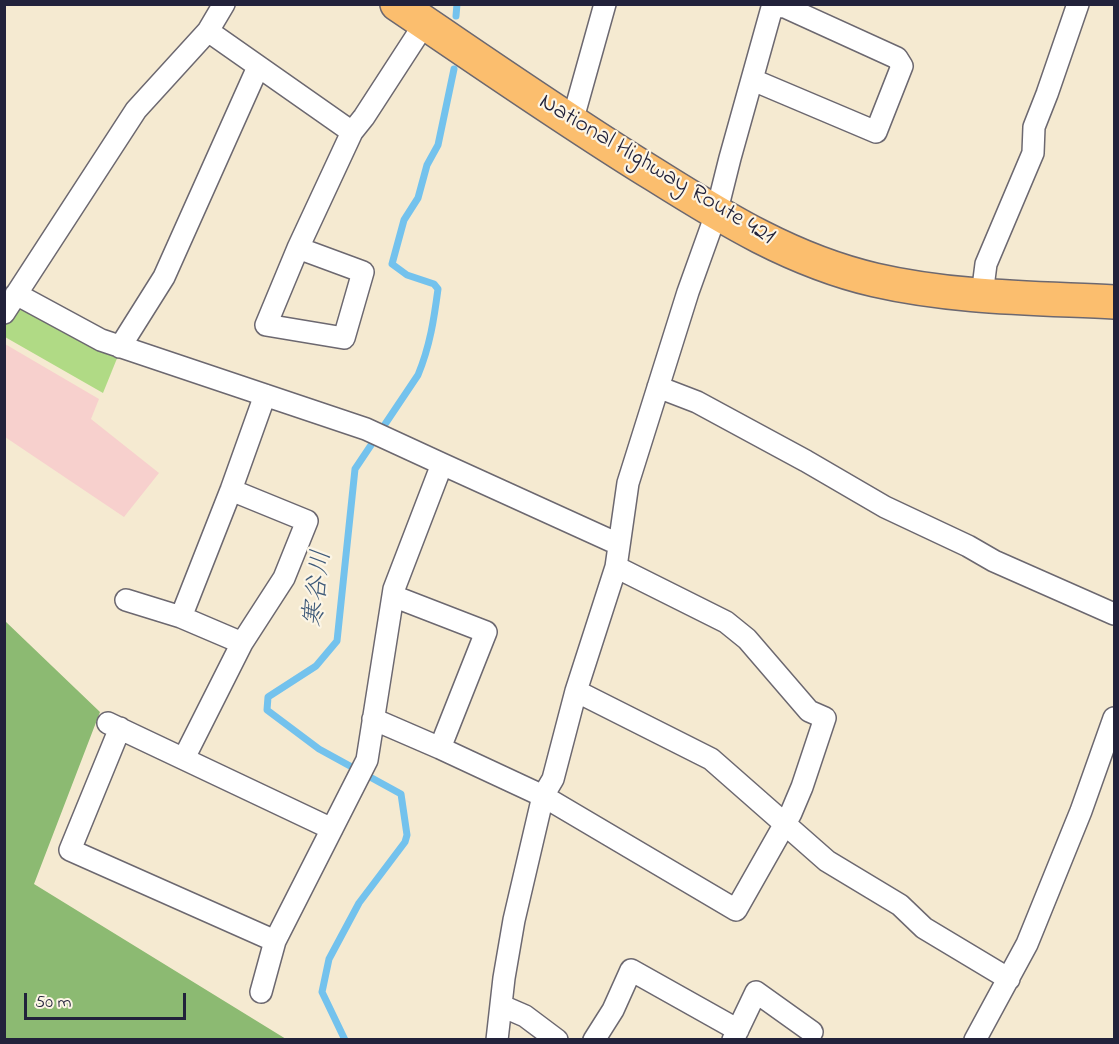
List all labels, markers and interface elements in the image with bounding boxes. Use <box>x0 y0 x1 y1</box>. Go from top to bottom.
street label: National Highway Route 421 <box>533 89 779 253</box>
water label: 寒谷川 <box>300 548 340 630</box>
scale bar <box>27 981 189 1019</box>
text: 50 m <box>35 990 72 1016</box>

